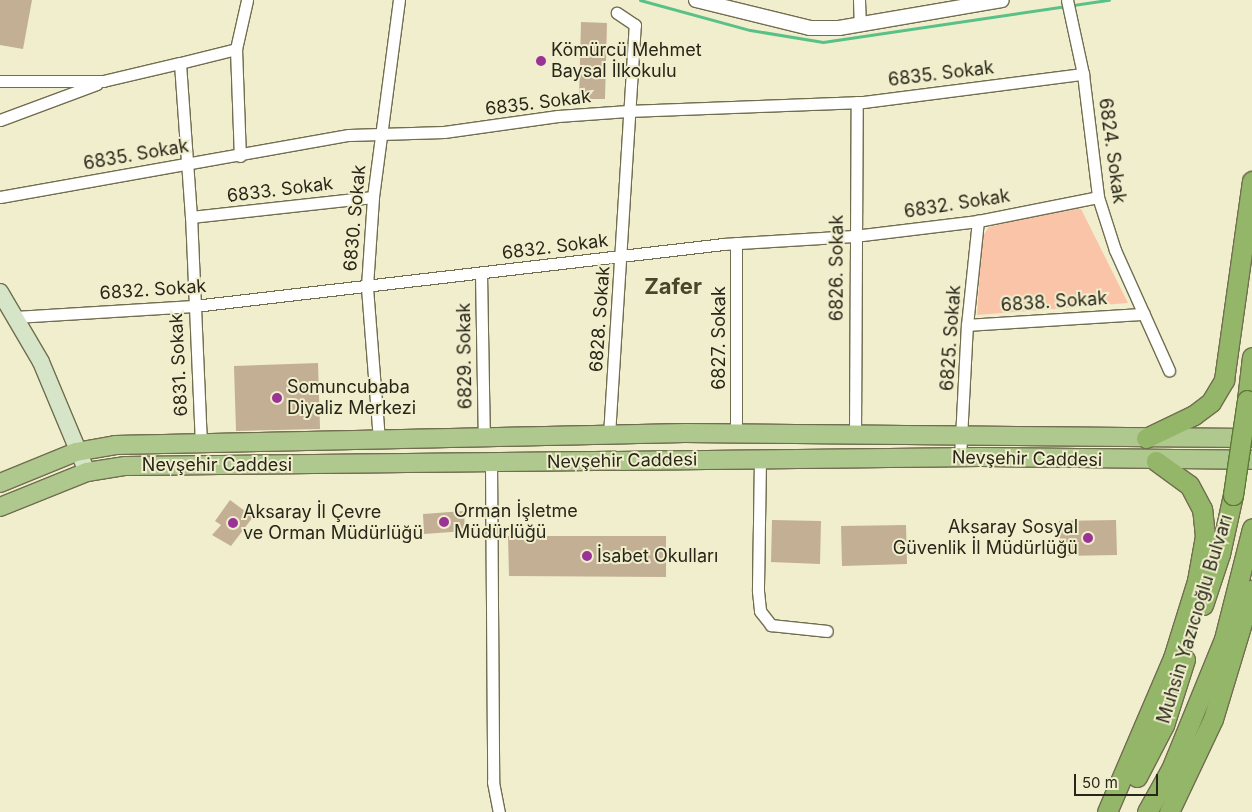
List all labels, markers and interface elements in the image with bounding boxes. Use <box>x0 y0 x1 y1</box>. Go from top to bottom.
place label: Kömürcü Mehmet Baysal İlkokulu <box>551 40 702 82</box>
marker: Kömürcü Mehmet Baysal İlkokulu <box>535 55 547 67</box>
street label: 6835. Sokak <box>887 57 995 91</box>
street label: 6835. Sokak <box>484 86 592 120</box>
street label: 6824. Sokak <box>1094 97 1130 205</box>
street label: 6835. Sokak <box>82 135 190 175</box>
street label: 6830. Sokak <box>340 164 370 272</box>
street label: 6833. Sokak <box>226 173 334 207</box>
street label: 6832. Sokak <box>903 185 1011 223</box>
street label: 6826. Sokak <box>826 215 848 321</box>
street label: 6832. Sokak <box>501 230 609 264</box>
street label: 6828. Sokak <box>586 265 614 373</box>
district label: Zafer <box>644 274 702 300</box>
street label: 6832. Sokak <box>99 275 207 305</box>
street label: 6825. Sokak <box>937 284 965 392</box>
street label: 6827. Sokak <box>708 286 730 390</box>
street label: 6838. Sokak <box>1000 288 1108 316</box>
street label: 6829. Sokak <box>453 303 477 409</box>
street label: 6831. Sokak <box>166 313 192 417</box>
place label: Somuncubaba Diyaliz Merkezi <box>287 377 416 419</box>
marker: Somuncubaba Diyaliz Merkezi <box>271 392 283 404</box>
street label: Nevşehir Caddesi <box>952 447 1102 471</box>
street label: Nevşehir Caddesi <box>547 449 697 473</box>
street label: Nevşehir Caddesi <box>142 454 292 476</box>
place label: Orman İşletme Müdürlüğü <box>454 501 578 544</box>
place label: Aksaray İl Çevre ve Orman Müdürlüğü <box>243 502 423 544</box>
street label: Muhsin Yazıcıoğlu Bulvarı <box>1153 512 1237 726</box>
marker: Orman İşletme Müdürlüğü <box>438 516 450 528</box>
marker: Aksaray İl Çevre ve Orman Müdürlüğü <box>227 517 239 529</box>
place label: Aksaray Sosyal Güvenlik İl Müdürlüğü <box>893 517 1078 560</box>
marker: Aksaray Sosyal Güvenlik İl Müdürlüğü <box>1082 532 1094 544</box>
place label: İsabet Okulları <box>597 545 718 567</box>
marker: İsabet Okulları <box>581 550 593 562</box>
scale bar <box>1077 764 1161 796</box>
text: 50 m <box>1082 773 1118 792</box>

